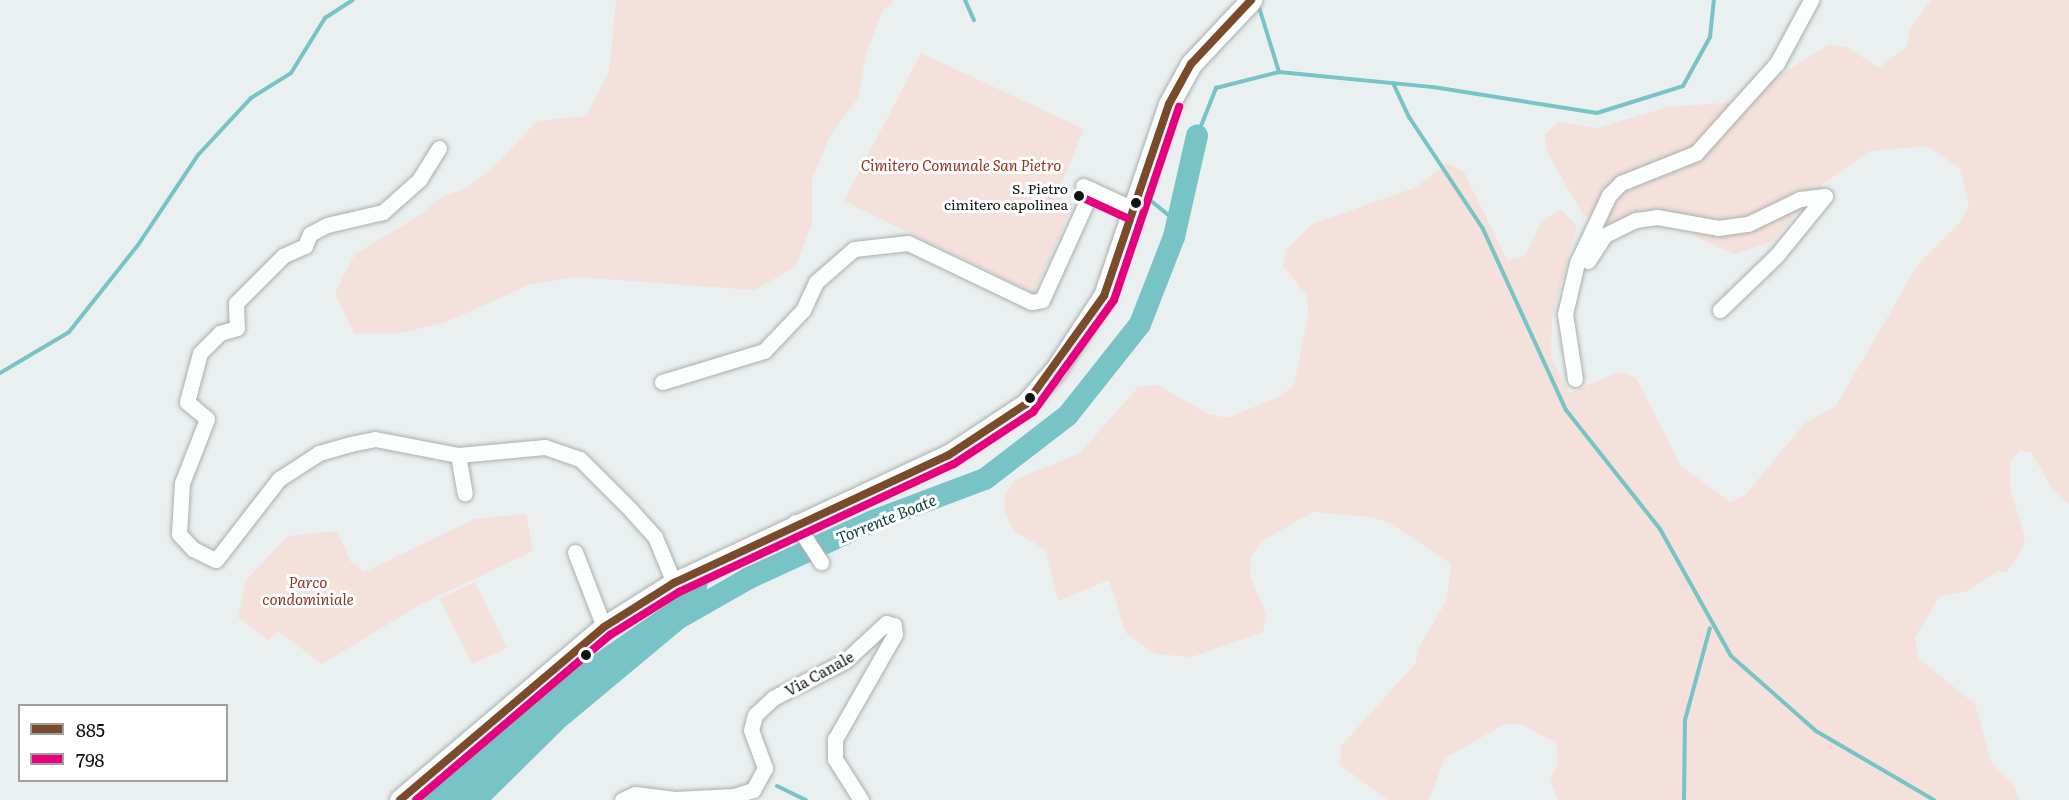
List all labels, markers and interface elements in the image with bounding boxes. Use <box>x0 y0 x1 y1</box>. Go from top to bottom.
park label: Cimitero Comunale San Pietro <box>861 156 1061 174</box>
place label: S. Pietro cimitero capolinea <box>944 180 1068 212</box>
marker: S. Pietro cimitero capolinea <box>1073 190 1085 202</box>
unlabelled marker <box>1130 197 1142 209</box>
unlabelled marker <box>1024 392 1036 404</box>
water label: Torrente Boate <box>833 489 939 547</box>
park label: Parco condominiale <box>262 572 354 607</box>
street label: Via Canale <box>781 647 857 699</box>
unlabelled marker <box>580 649 592 661</box>
legend <box>18 704 228 782</box>
text: 885 <box>76 716 105 743</box>
text: 798 <box>76 746 104 773</box>

